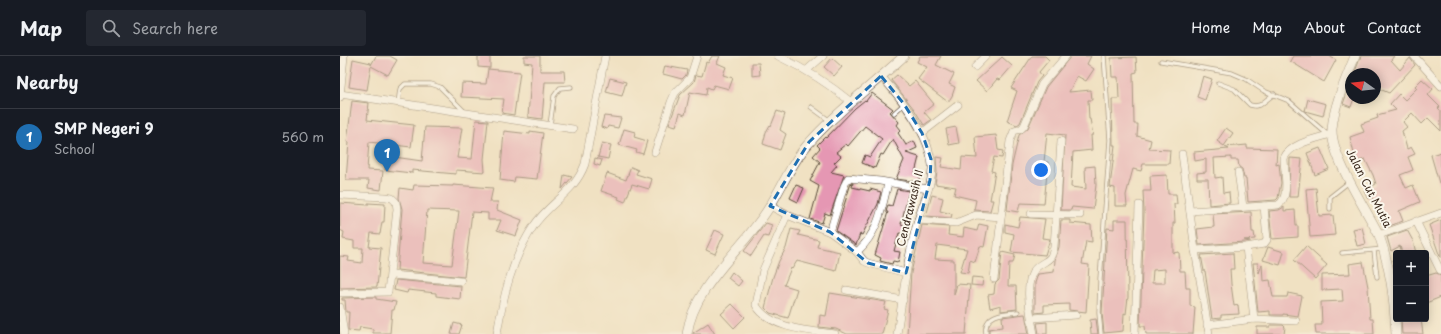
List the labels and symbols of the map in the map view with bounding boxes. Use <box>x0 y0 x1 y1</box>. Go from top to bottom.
north arrow <box>1345 68 1381 104</box>
pin: 1 <box>374 139 400 172</box>
street label: Jalan Cut Mutia <box>1342 145 1397 231</box>
your location <box>1031 160 1051 180</box>
street label: Cendrawasih II <box>892 168 927 248</box>

